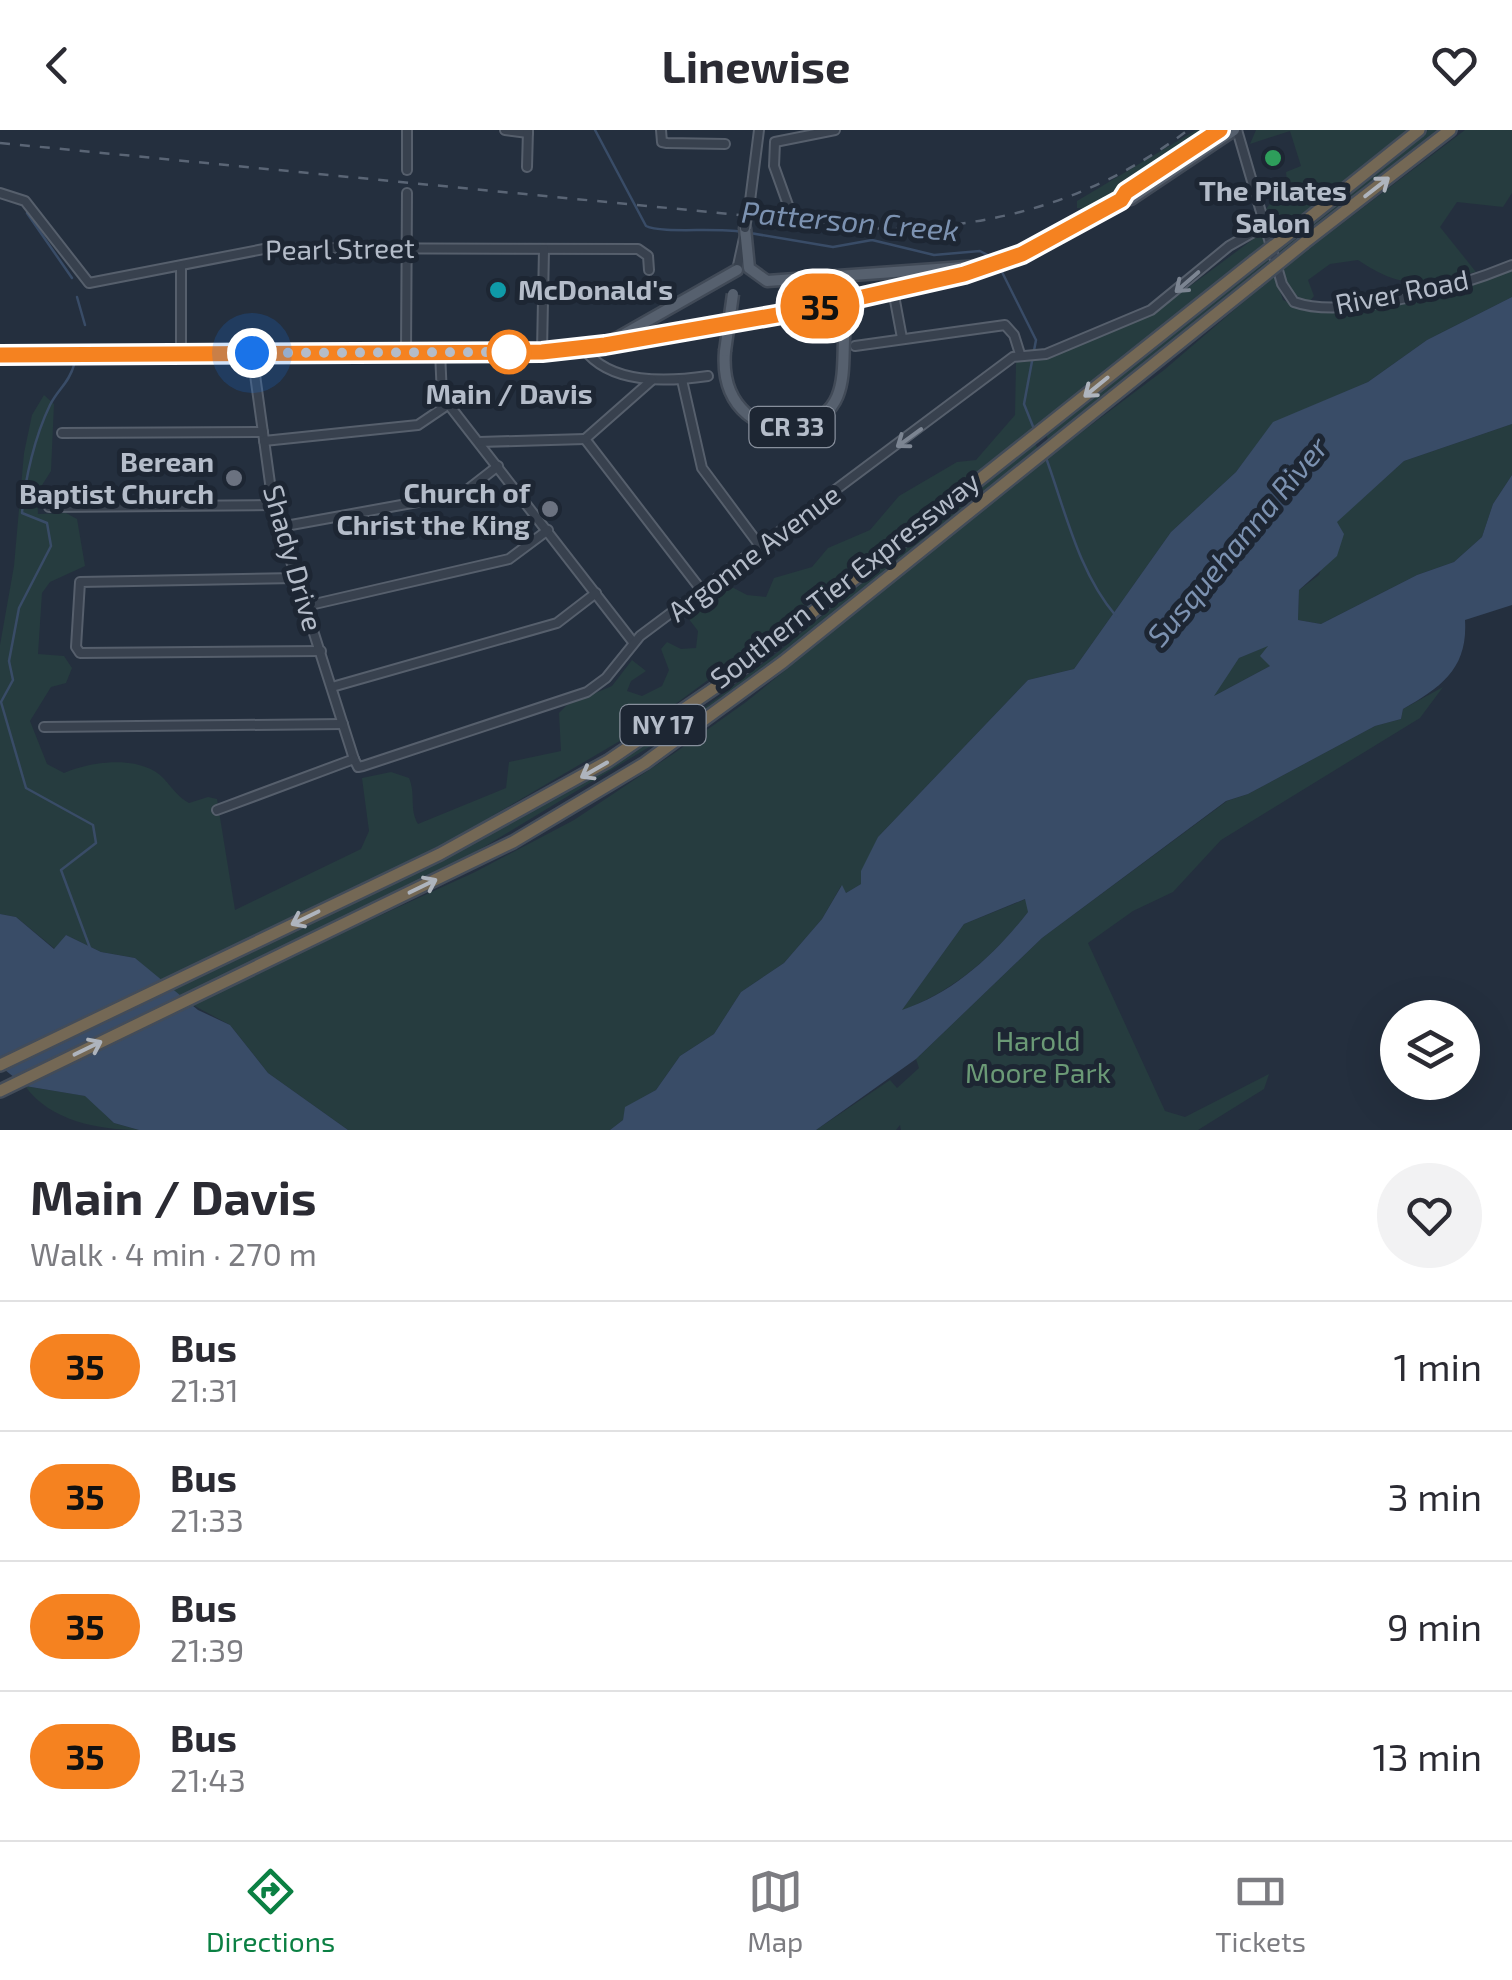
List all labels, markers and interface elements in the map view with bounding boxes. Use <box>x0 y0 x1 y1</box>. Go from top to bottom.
icon: back <box>30 38 85 93</box>
text: Linewise <box>662 38 850 92</box>
icon: heart <box>1427 38 1482 93</box>
marker: The Pilates Salon <box>1262 147 1284 169</box>
place label: The Pilates Salon <box>1199 173 1347 239</box>
one-way arrow <box>1363 176 1390 197</box>
water label: Patterson Creek <box>740 193 960 247</box>
street label: Pearl Street <box>265 230 415 266</box>
street label: River Road <box>1332 261 1471 321</box>
one-way arrow <box>1175 271 1200 294</box>
place label: McDonald's <box>518 272 673 306</box>
line badge: 35 <box>775 274 865 338</box>
marker: McDonald's <box>487 279 509 301</box>
text: 35 <box>800 285 840 327</box>
your location <box>227 328 277 378</box>
marker: Main / Davis <box>488 331 530 373</box>
place label: Main / Davis <box>425 376 593 410</box>
one-way arrow <box>1083 376 1109 398</box>
road number: CR 33 <box>750 407 834 447</box>
one-way arrow <box>896 427 923 448</box>
water label: Susquehanna River <box>1138 428 1335 653</box>
place label: Berean Baptist Church <box>19 444 214 510</box>
street label: Southern Tier Expressway <box>703 464 986 695</box>
marker: Berean Baptist Church <box>223 467 245 489</box>
place label: Church of Christ the King <box>336 475 531 541</box>
street label: Argonne Avenue <box>661 476 846 628</box>
street label: Shady Drive <box>257 481 331 635</box>
marker: Church of Christ the King <box>539 498 561 520</box>
road number: NY 17 <box>620 705 706 745</box>
one-way arrow <box>580 760 609 780</box>
one-way arrow <box>407 876 437 895</box>
one-way arrow <box>291 910 321 929</box>
map controls <box>1380 1000 1480 1100</box>
button: layers <box>1380 1000 1480 1100</box>
park label: Harold Moore Park <box>965 1023 1111 1089</box>
one-way arrow <box>72 1038 102 1057</box>
button: heart <box>1377 1163 1482 1268</box>
text: Main / Davis <box>30 1167 317 1225</box>
text: Walk · 4 min · 270 m <box>30 1234 317 1272</box>
text: Bus <box>170 1324 237 1370</box>
text: 1 min <box>1394 1343 1482 1389</box>
text: 35 <box>65 1345 105 1387</box>
text: 21:31 <box>170 1370 239 1408</box>
text: Bus <box>170 1454 237 1500</box>
text: 3 min <box>1388 1473 1482 1519</box>
text: 35 <box>65 1475 105 1517</box>
text: 21:33 <box>170 1500 244 1538</box>
text: Bus <box>170 1584 237 1630</box>
text: 9 min <box>1387 1603 1482 1649</box>
text: 35 <box>65 1605 105 1647</box>
text: 21:39 <box>170 1630 244 1668</box>
text: Bus <box>170 1714 237 1760</box>
text: 13 min <box>1372 1733 1482 1779</box>
text: 35 <box>65 1735 105 1777</box>
text: 21:43 <box>170 1760 246 1798</box>
tab: Directions <box>206 1864 335 1958</box>
tab: Map <box>747 1864 803 1958</box>
tab: Tickets <box>1215 1864 1306 1958</box>

